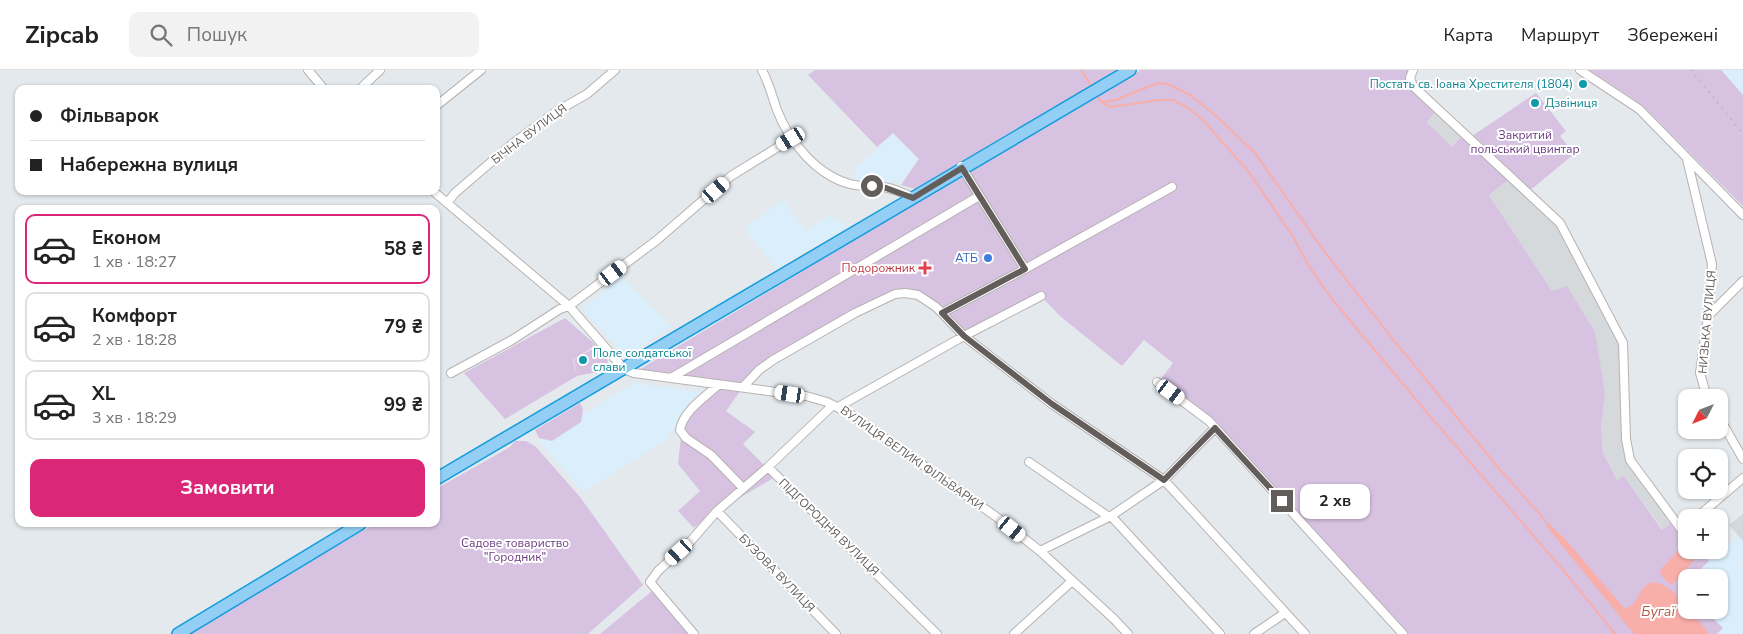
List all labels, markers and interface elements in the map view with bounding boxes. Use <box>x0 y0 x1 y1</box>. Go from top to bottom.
search box <box>129 12 479 57</box>
text: Zipcab <box>25 19 99 51</box>
icon: search <box>147 21 175 49</box>
text: Пошук <box>187 22 247 48</box>
text: Карта <box>1444 23 1493 47</box>
text: Маршрут <box>1521 23 1599 47</box>
text: Збережені <box>1627 23 1718 47</box>
place label: Постать св. Іоана Хрестителя (1804) <box>1370 76 1573 92</box>
marker: Постать св. Іоана Хрестителя (1804) <box>1577 78 1589 90</box>
place label: Дзвіниця <box>1545 95 1597 111</box>
marker: Дзвіниця <box>1529 97 1541 109</box>
street label: БІЧНА ВУЛИЦЯ <box>488 100 570 168</box>
text: Фільварок <box>60 103 159 129</box>
car <box>774 125 807 153</box>
park label: Закритий польський цвинтар <box>1470 127 1580 157</box>
text: Набережна вулиця <box>60 152 238 178</box>
car <box>699 174 732 206</box>
route start <box>861 175 883 197</box>
text: Економ <box>92 225 161 251</box>
icon: car <box>32 227 77 272</box>
text: 58 ₴ <box>384 236 423 262</box>
place label: АТБ <box>955 250 978 266</box>
text: 1 хв · 18:27 <box>92 251 177 273</box>
marker: АТБ <box>982 252 994 264</box>
car <box>596 258 629 288</box>
place label: Подорожник <box>842 260 916 276</box>
marker: Подорожник <box>919 262 931 274</box>
street label: НИЗЬКА ВУЛИЦЯ <box>1695 270 1719 374</box>
text: Комфорт <box>92 303 177 329</box>
icon: car <box>32 305 77 350</box>
text: 79 ₴ <box>384 314 423 340</box>
text: 2 хв · 18:28 <box>92 329 177 351</box>
place label: Поле солдатської слави <box>593 345 693 375</box>
marker: Поле солдатської слави <box>577 354 589 366</box>
car <box>1154 377 1187 407</box>
text: XL <box>92 381 115 407</box>
icon: car <box>32 383 77 428</box>
car <box>774 384 805 404</box>
north arrow <box>1678 389 1728 439</box>
map controls <box>1678 389 1728 619</box>
text: 99 ₴ <box>384 392 423 418</box>
street label: ВУЛИЦЯ ВЕЛИКІ ФІЛЬВАРКИ <box>837 402 987 514</box>
text: 3 хв · 18:29 <box>92 407 177 429</box>
button: locate <box>1678 449 1728 499</box>
button: Замовити <box>30 459 425 517</box>
street label: ПІДГОРОДНЯ ВУЛИЦЯ <box>775 475 883 579</box>
callout: 2 хв <box>1300 484 1370 518</box>
route end <box>1271 490 1293 512</box>
text: 2 хв <box>1319 490 1351 512</box>
button: + <box>1678 509 1728 559</box>
car <box>995 514 1028 544</box>
street label: БУЗОВА ВУЛИЦЯ <box>735 530 819 616</box>
park label: Садове товариство "Городник" <box>461 535 569 565</box>
car <box>662 536 695 568</box>
button: − <box>1678 569 1728 619</box>
water label: Бугаї <box>1641 602 1676 621</box>

